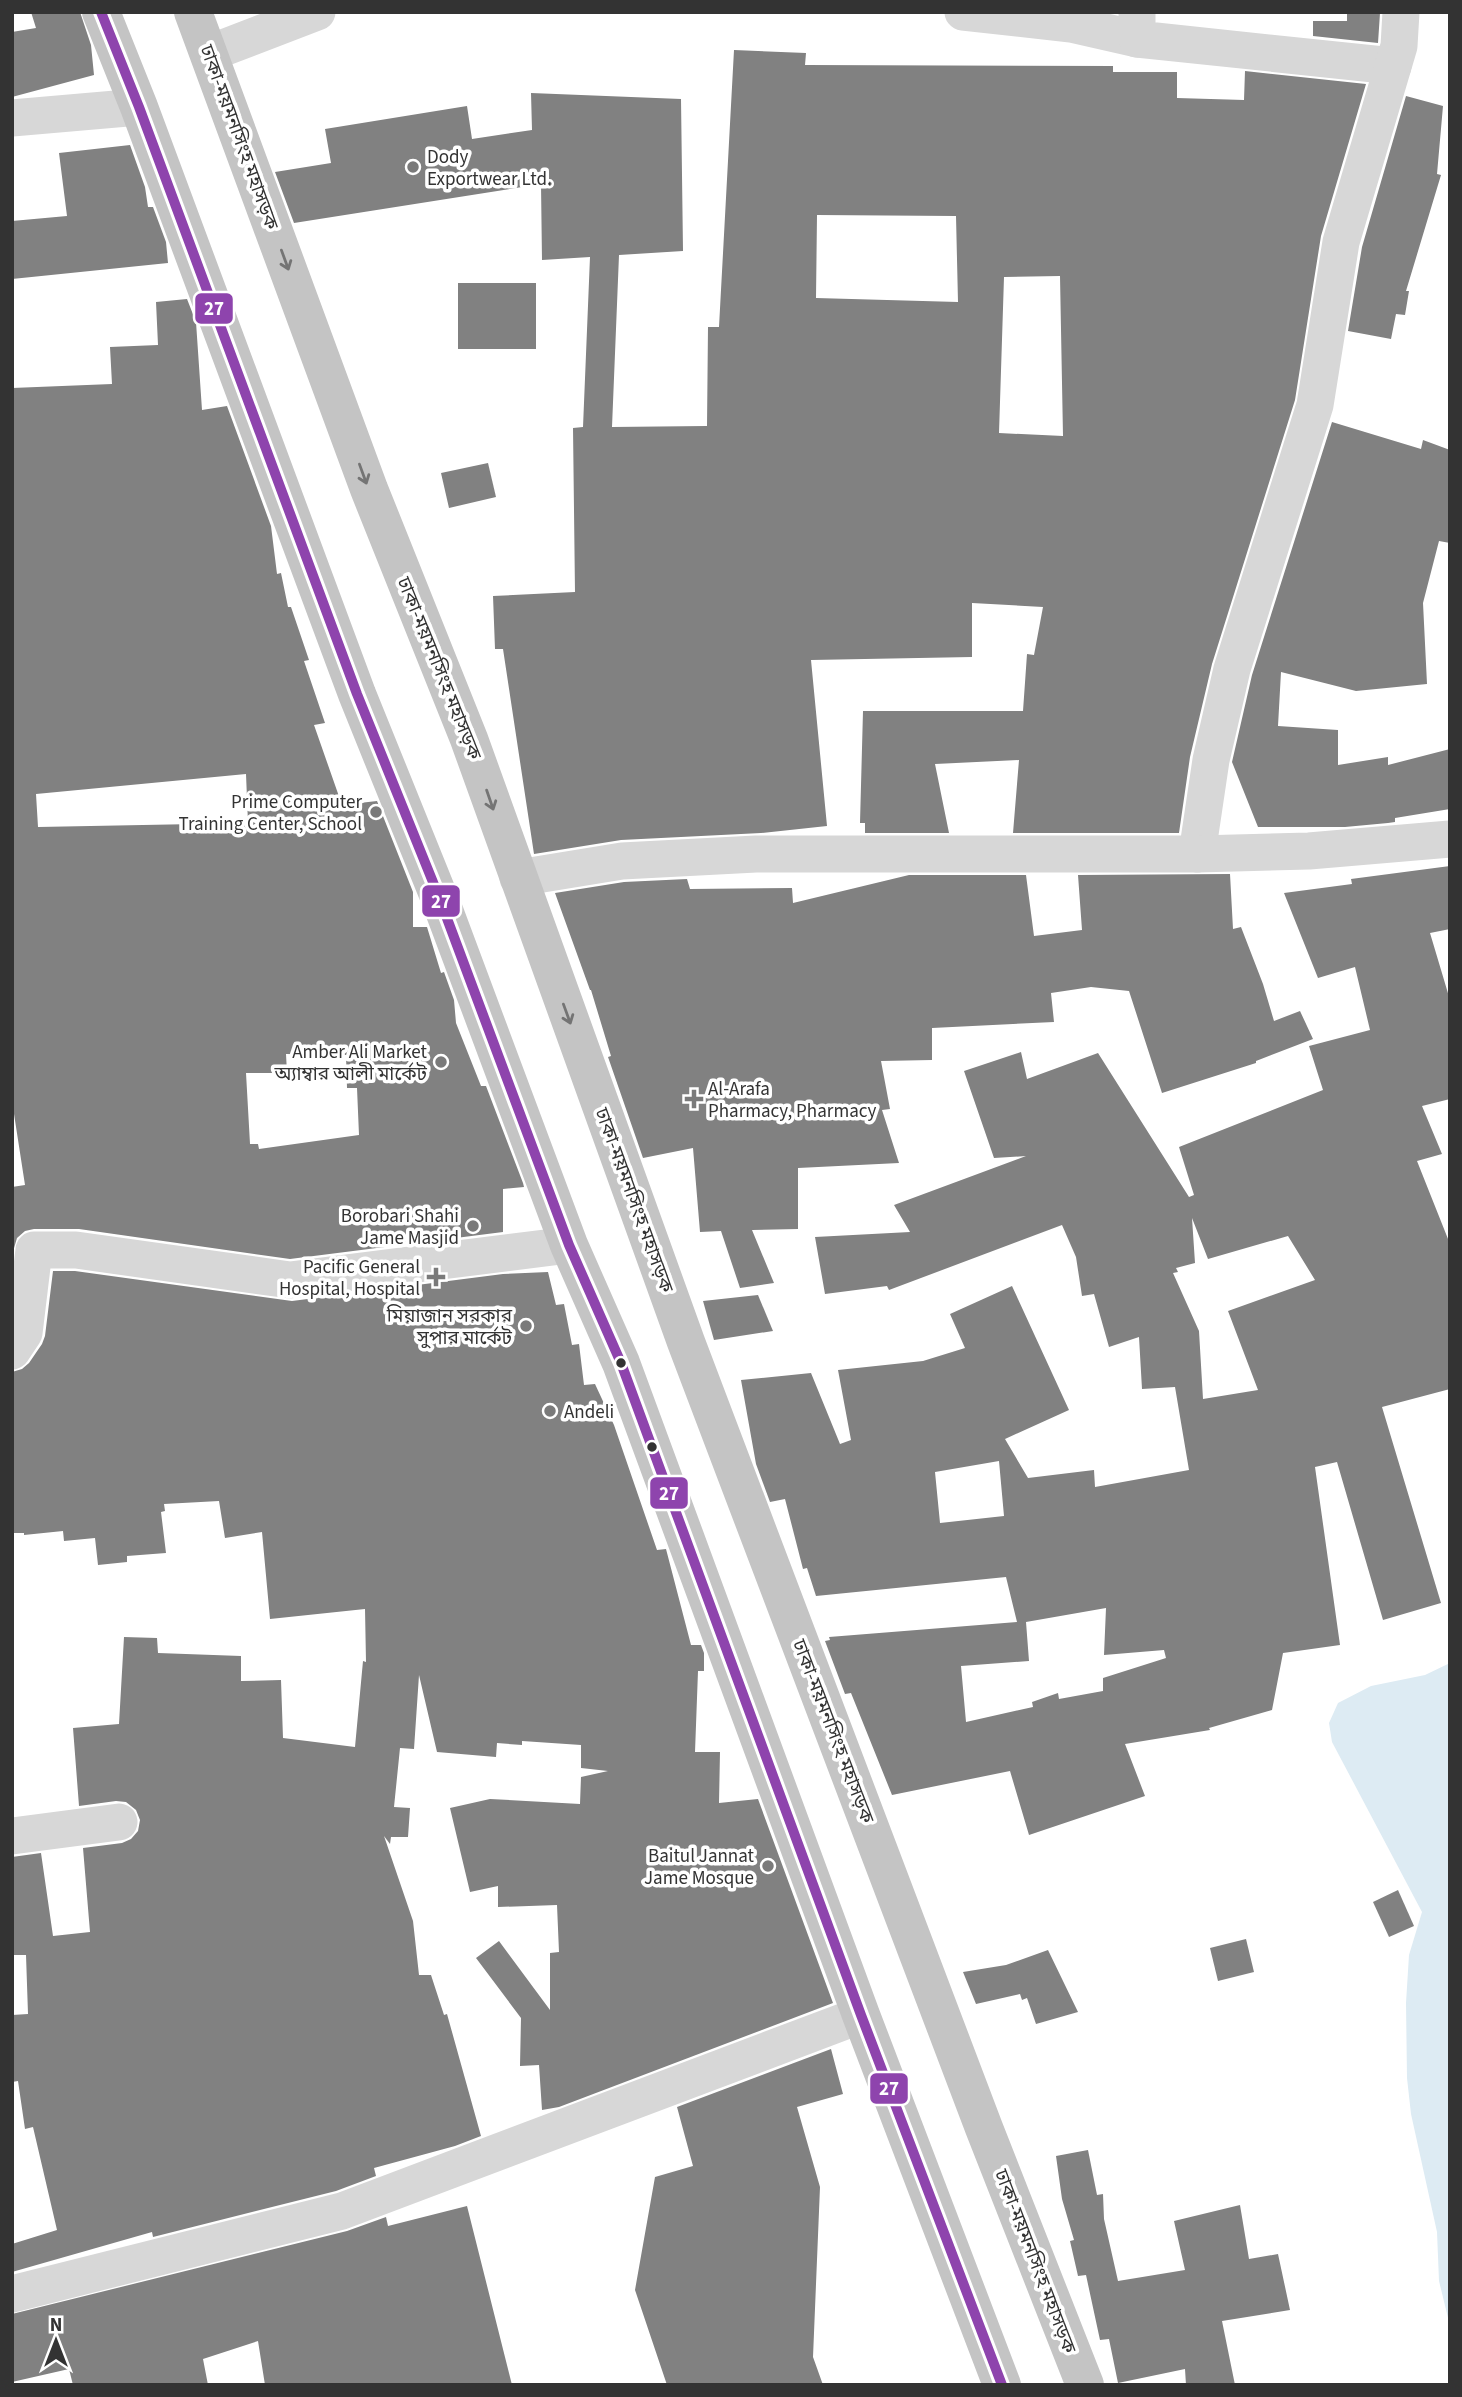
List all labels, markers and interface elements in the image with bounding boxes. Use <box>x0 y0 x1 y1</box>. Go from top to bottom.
street label: ঢাকা-ময়মনসিংহ মহাসড়ক <box>192 40 285 234</box>
place label: Dody Exportwear Ltd. <box>427 144 552 193</box>
marker: Dody Exportwear Ltd. <box>405 159 421 175</box>
one-way arrow <box>280 249 292 271</box>
line badge: 27 <box>194 292 234 325</box>
text: 27 <box>204 296 224 323</box>
one-way arrow <box>358 462 370 484</box>
street label: ঢাকা-ময়মনসিংহ মহাসড়ক <box>389 572 488 765</box>
one-way arrow <box>485 788 497 810</box>
place label: Prime Computer Training Center, School <box>179 789 362 838</box>
marker: Prime Computer Training Center, School <box>368 804 384 820</box>
line badge: 27 <box>421 884 461 918</box>
text: 27 <box>431 889 451 916</box>
one-way arrow <box>562 1002 574 1024</box>
place label: Amber Ali Market অ্যাম্বার আলী মার্কেট <box>273 1039 428 1088</box>
marker: Amber Ali Market অ্যাম্বার আলী মার্কেট <box>433 1054 449 1070</box>
place label: Al-Arafa Pharmacy, Pharmacy <box>708 1076 876 1125</box>
marker: Al-Arafa Pharmacy, Pharmacy <box>686 1091 702 1107</box>
street label: ঢাকা-ময়মনসিংহ মহাসড়ক <box>587 1103 680 1297</box>
place label: Borobari Shahi Jame Masjid <box>341 1203 459 1252</box>
marker: Borobari Shahi Jame Masjid <box>465 1218 481 1234</box>
place label: Pacific General Hospital, Hospital <box>279 1254 420 1303</box>
marker: Pacific General Hospital, Hospital <box>426 1267 446 1287</box>
place label: মিয়াজান সরকার সুপার মার্কেট <box>386 1303 513 1352</box>
marker: মিয়াজান সরকার সুপার মার্কেট <box>518 1318 534 1334</box>
unlabelled marker <box>614 1356 628 1370</box>
place label: Andeli <box>564 1399 614 1426</box>
marker: Andeli <box>542 1403 558 1419</box>
unlabelled marker <box>645 1440 659 1454</box>
line badge: 27 <box>649 1476 689 1510</box>
text: 27 <box>659 1481 679 1508</box>
street label: ঢাকা-ময়মনসিংহ মহাসড়ক <box>785 1635 880 1828</box>
place label: Baitul Jannat Jame Mosque <box>644 1843 755 1892</box>
marker: Baitul Jannat Jame Mosque <box>760 1858 776 1874</box>
line badge: 27 <box>869 2072 909 2105</box>
text: 27 <box>879 2076 899 2103</box>
street label: ঢাকা-ময়মনসিংহ মহাসড়ক <box>987 2165 1082 2358</box>
north arrow <box>21 2306 91 2376</box>
text: N <box>50 2312 62 2339</box>

